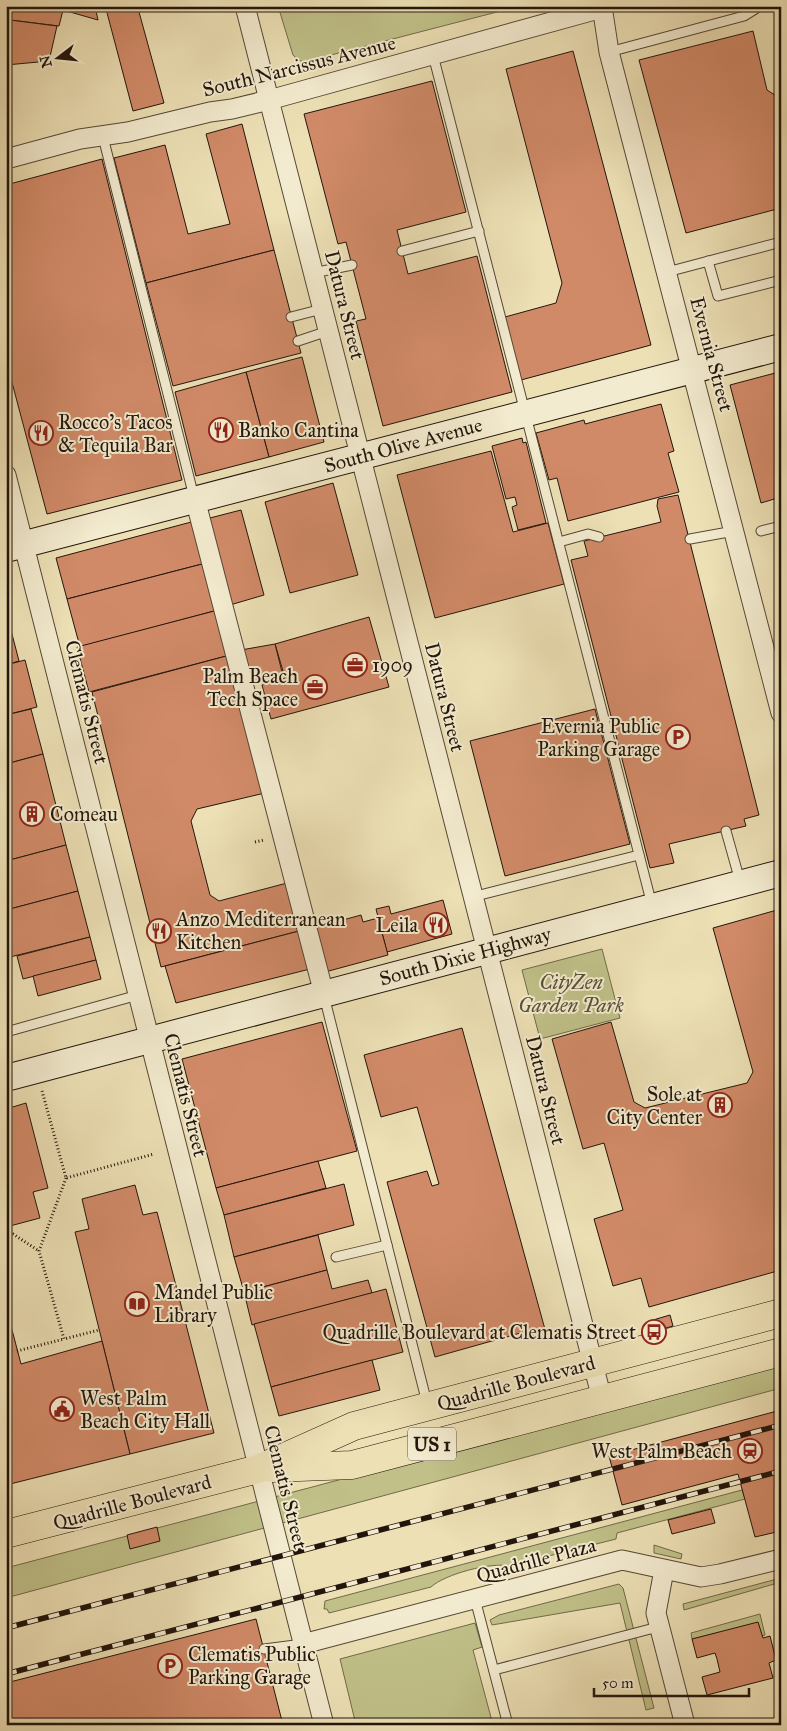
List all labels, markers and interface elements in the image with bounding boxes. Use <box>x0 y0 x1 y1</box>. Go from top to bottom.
street label: South Narcissus Avenue <box>200 30 398 102</box>
north arrow <box>32 32 82 82</box>
text: N <box>36 53 56 69</box>
street label: Datura Street <box>320 248 370 362</box>
street label: Evernia Street <box>685 294 739 414</box>
place label: Rocco's Tacos & Tequila Bar <box>58 410 173 458</box>
street label: South Olive Avenue <box>321 412 485 478</box>
restaurant icon: Banko Cantina <box>208 417 234 443</box>
place label: Banko Cantina <box>238 418 359 442</box>
restaurant icon: Rocco's Tacos & Tequila Bar <box>28 420 54 446</box>
street label: Clematis Street <box>60 638 114 766</box>
street label: Datura Street <box>420 640 470 754</box>
office icon: 1909 <box>342 652 368 678</box>
place label: 1909 <box>372 653 413 677</box>
place label: Palm Beach Tech Space <box>202 664 298 711</box>
office icon: Palm Beach Tech Space <box>302 674 328 700</box>
place label: Evernia Public Parking Garage <box>537 714 660 762</box>
parking icon: Evernia Public Parking Garage <box>665 724 691 750</box>
building icon: Comeau <box>19 801 45 827</box>
place label: Comeau <box>50 802 118 826</box>
place label: Anzo Mediterranean Kitchen <box>175 907 346 954</box>
restaurant icon: Leila <box>423 912 449 938</box>
place label: Leila <box>376 913 419 937</box>
restaurant icon: Anzo Mediterranean Kitchen <box>146 918 172 944</box>
street label: South Dixie Highway <box>377 921 554 991</box>
park label: CityZen Garden Park <box>518 970 624 1017</box>
street label: Clematis Street <box>159 1031 213 1159</box>
street label: Datura Street <box>521 1033 571 1147</box>
place label: Sole at City Center <box>607 1082 702 1129</box>
building icon: Sole at City Center <box>707 1092 733 1118</box>
place label: Mandel Public Library <box>154 1280 273 1327</box>
library icon: Mandel Public Library <box>124 1291 150 1317</box>
bus stop icon: Quadrille Boulevard at Clematis Street <box>641 1319 667 1345</box>
place label: Quadrille Boulevard at Clematis Street <box>323 1320 636 1344</box>
street label: Quadrille Boulevard <box>434 1350 598 1416</box>
place label: West Palm Beach City Hall <box>80 1386 211 1433</box>
public building icon: West Palm Beach City Hall <box>49 1396 75 1422</box>
street label: Clematis Street <box>259 1423 313 1551</box>
road number: US 1 <box>408 1428 456 1460</box>
station icon: West Palm Beach <box>737 1438 763 1464</box>
place label: West Palm Beach <box>591 1439 732 1463</box>
street label: Quadrille Boulevard <box>50 1469 214 1535</box>
street label: Quadrille Plaza <box>474 1532 599 1587</box>
place label: Clematis Public Parking Garage <box>188 1642 316 1690</box>
parking icon: Clematis Public Parking Garage <box>157 1653 183 1679</box>
scale bar <box>594 1666 750 1698</box>
text: 50 m <box>602 1674 634 1692</box>

